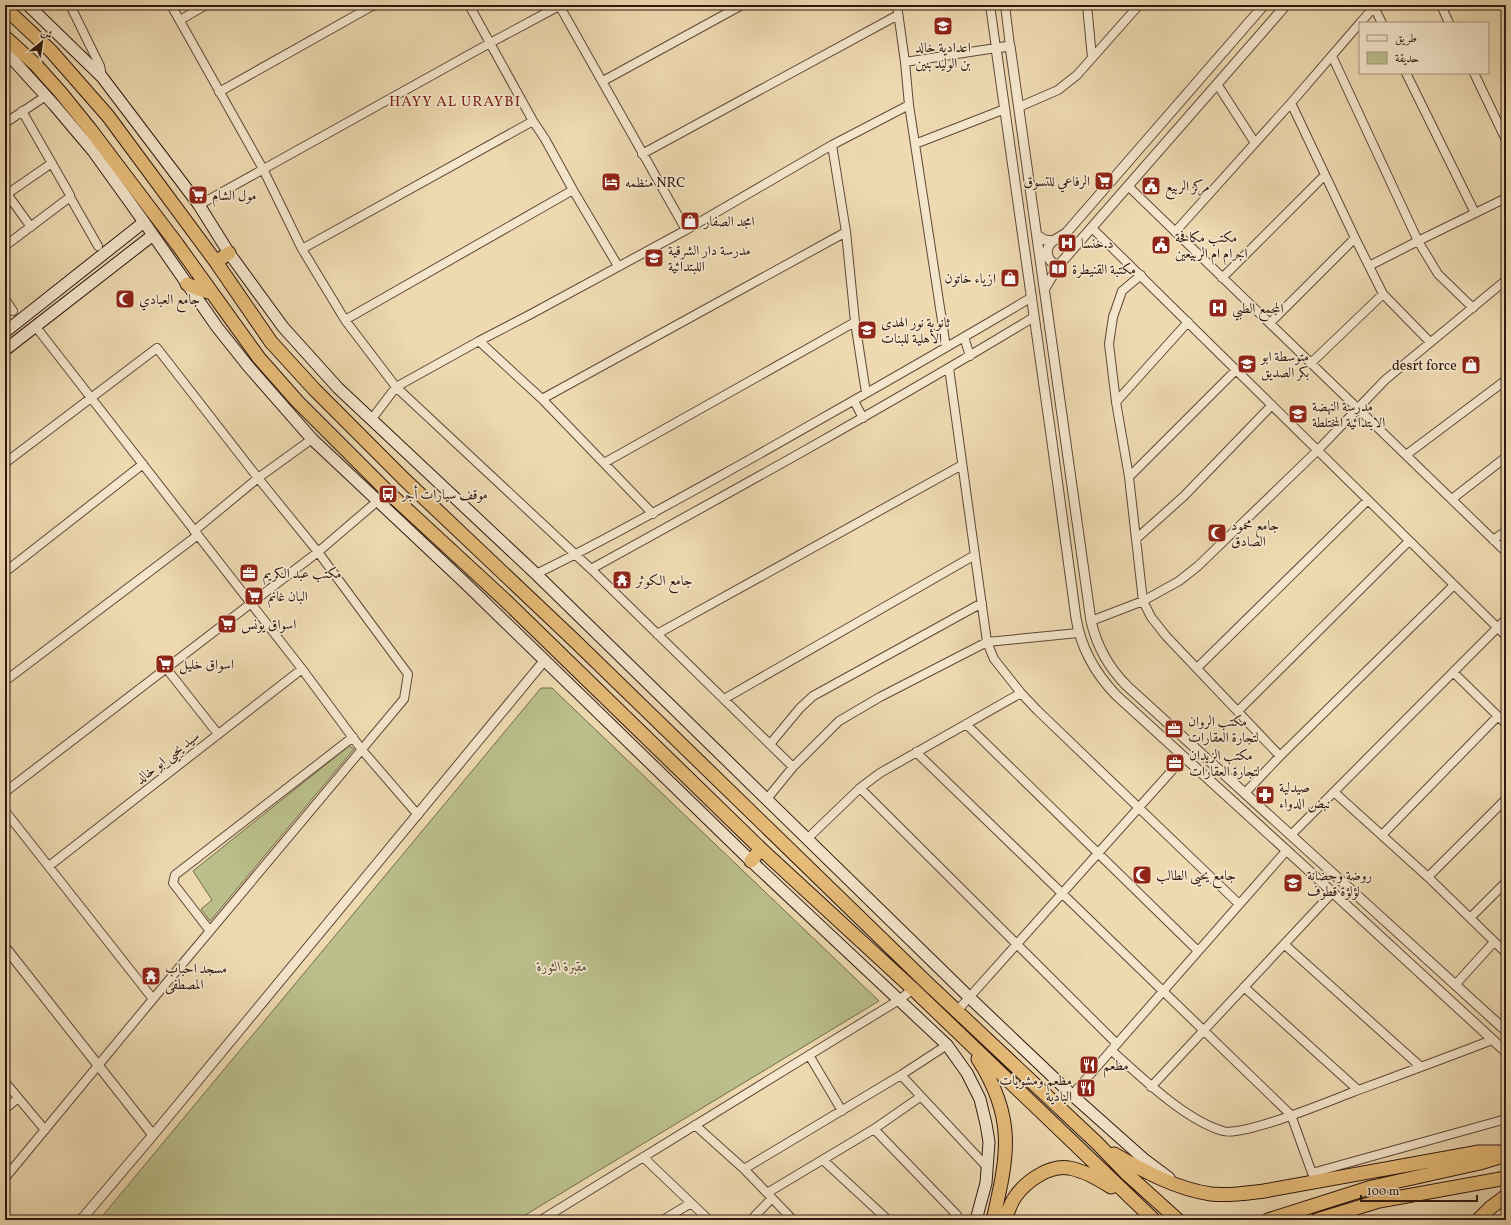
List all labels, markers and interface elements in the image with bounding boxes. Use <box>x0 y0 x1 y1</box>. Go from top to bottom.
school or university icon: اعدادية خالد بن الوليد بنين <box>932 15 954 37</box>
north arrow <box>22 22 62 62</box>
legend <box>1359 22 1489 74</box>
text: ش <box>38 25 55 44</box>
text: طريق <box>1395 31 1417 47</box>
place label: اعدادية خالد بن الوليد بنين <box>915 39 971 74</box>
text: حديقة <box>1395 51 1419 67</box>
district label: HAYY AL URAYBI <box>389 92 521 113</box>
supermarket icon: الرفاعي للتسوق <box>1093 170 1115 192</box>
hotel icon: منظمه NRC <box>600 171 622 193</box>
place label: الرفاعي للتسوق <box>1024 173 1090 193</box>
place label: منظمه NRC <box>625 174 685 193</box>
public building icon: مركز الربيع <box>1140 175 1162 197</box>
place label: مركز الربيع <box>1165 178 1210 200</box>
supermarket icon: مول الشام <box>187 184 209 206</box>
place label: مول الشام <box>212 187 257 208</box>
shop icon: امجد الصفار <box>679 210 701 232</box>
place label: امجد الصفار <box>702 213 755 232</box>
place label: مكتب مكافحة اجرام ام الربيعين <box>1175 229 1248 266</box>
hospital icon: د.خنسا <box>1056 232 1078 254</box>
public building icon: مكتب مكافحة اجرام ام الربيعين <box>1150 234 1172 256</box>
place label: د.خنسا <box>1081 235 1114 254</box>
place label: مدرسة دار الشرقية اللبتدائية <box>668 242 751 277</box>
school or university icon: مدرسة دار الشرقية اللبتدائية <box>643 247 665 269</box>
library icon: مكتبة القنيطرة <box>1047 258 1069 280</box>
place label: مكتبة القنيطرة <box>1072 261 1136 280</box>
shop icon: ازياء خاتون <box>999 267 1021 289</box>
place label: ازياء خاتون <box>944 270 996 289</box>
mosque icon: جامع العبادي <box>114 288 136 310</box>
place label: جامع العبادي <box>139 291 200 313</box>
hospital icon: المجمع الطبي <box>1207 297 1229 319</box>
place label: المجمع الطبي <box>1232 300 1283 322</box>
place label: ثانوية نور الهدى الأهلية للبنات <box>881 314 950 349</box>
school or university icon: ثانوية نور الهدى الأهلية للبنات <box>856 319 878 341</box>
place label: متوسطة ابو بكر الصديق <box>1259 348 1309 383</box>
school or university icon: متوسطة ابو بكر الصديق <box>1236 353 1258 375</box>
shop icon: desrt force <box>1460 354 1482 376</box>
place label: desrt force <box>1392 357 1457 376</box>
place label: مدرسة النهضة الابتدائية المختلطة <box>1312 398 1385 433</box>
school or university icon: مدرسة النهضة الابتدائية المختلطة <box>1287 403 1309 425</box>
bus stop icon: موقف سيارات أجر <box>377 483 399 505</box>
place label: موقف سيارات أجر <box>400 484 488 505</box>
place label: جامع محمود الصادق <box>1231 517 1279 552</box>
mosque icon: جامع محمود الصادق <box>1206 522 1228 544</box>
office icon: مكتب عبد الكريم <box>238 562 260 584</box>
place label: مكتب عبد الكريم <box>263 565 342 586</box>
temple icon: جامع الكوثر <box>611 569 633 591</box>
place label: جامع الكوثر <box>634 572 692 594</box>
supermarket icon: البان غانم <box>243 585 265 607</box>
place label: البان غانم <box>268 588 308 609</box>
supermarket icon: اسواق يونس <box>216 613 238 635</box>
place label: اسواق يونس <box>241 616 296 635</box>
supermarket icon: اسواق خليل <box>154 653 176 675</box>
place label: اسواق خليل <box>179 656 234 675</box>
place label: مكتب الروان لتجارة العقارات <box>1188 713 1259 748</box>
office icon: مكتب الروان لتجارة العقارات <box>1163 718 1185 740</box>
street label: سيد يحيى ابو خالد <box>132 727 205 790</box>
place label: مكتب الزيدان لتجارة العقارات <box>1189 747 1260 782</box>
office icon: مكتب الزيدان لتجارة العقارات <box>1164 752 1186 774</box>
place label: صيدلية نبض الدواء <box>1279 779 1331 814</box>
pharmacy icon: صيدلية نبض الدواء <box>1254 784 1276 806</box>
mosque icon: جامع يحيى الطالب <box>1131 864 1153 886</box>
place label: جامع يحيى الطالب <box>1156 867 1236 889</box>
place label: روضة وحضانة لؤلؤة قطوف <box>1307 867 1372 902</box>
school or university icon: روضة وحضانة لؤلؤة قطوف <box>1282 872 1304 894</box>
park label: مقبرة الثورة <box>536 958 587 977</box>
place label: مسجد احباب المصطفى <box>165 960 227 995</box>
temple icon: مسجد احباب المصطفى <box>140 965 162 987</box>
restaurant icon: مطعم <box>1078 1054 1100 1076</box>
place label: مطعم <box>1103 1057 1129 1079</box>
place label: مطعم ومشويات البادية <box>999 1072 1072 1107</box>
restaurant icon: مطعم ومشويات البادية <box>1075 1077 1097 1099</box>
scale bar <box>1361 1177 1477 1203</box>
text: 100 m <box>1367 1184 1400 1200</box>

